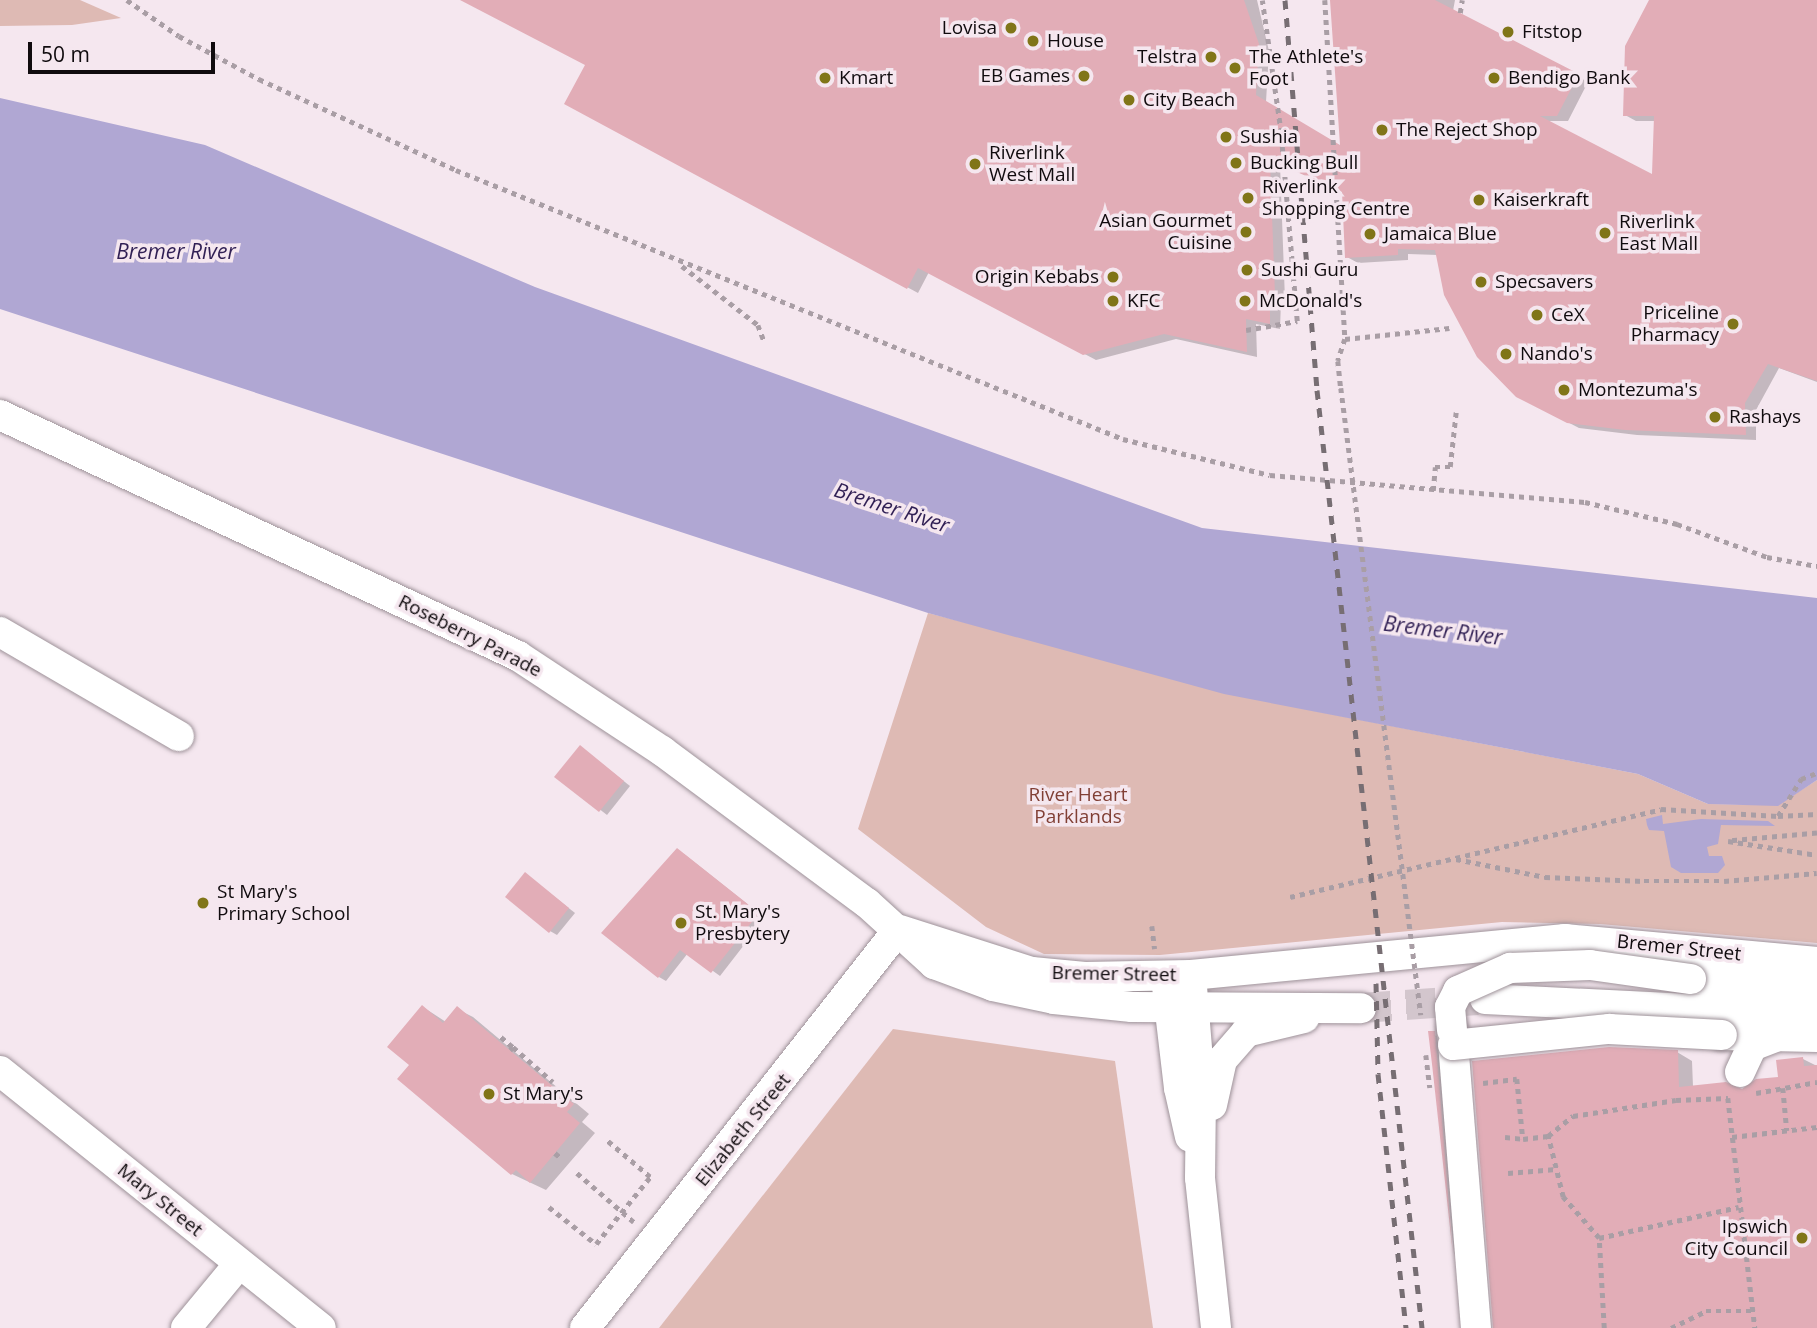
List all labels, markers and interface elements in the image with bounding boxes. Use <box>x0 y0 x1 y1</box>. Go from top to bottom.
place label: Lovisa <box>942 17 997 39</box>
marker: Lovisa <box>1003 20 1019 36</box>
place label: Fitstop <box>1522 21 1582 43</box>
marker: Fitstop <box>1500 24 1516 40</box>
scale bar <box>32 28 219 72</box>
place label: House <box>1047 30 1104 52</box>
marker: House <box>1025 33 1041 49</box>
text: 50 m <box>41 40 90 68</box>
place label: Telstra <box>1137 46 1197 68</box>
place label: The Athlete's Foot <box>1249 46 1363 90</box>
marker: Telstra <box>1203 49 1219 65</box>
marker: The Athlete's Foot <box>1227 60 1243 76</box>
place label: EB Games <box>981 65 1070 87</box>
place label: Kmart <box>839 67 893 89</box>
place label: Bendigo Bank <box>1508 67 1630 89</box>
marker: EB Games <box>1076 68 1092 84</box>
marker: Kmart <box>817 70 833 86</box>
marker: Bendigo Bank <box>1486 70 1502 86</box>
place label: City Beach <box>1143 89 1235 111</box>
marker: City Beach <box>1121 92 1137 108</box>
place label: The Reject Shop <box>1396 119 1538 141</box>
marker: The Reject Shop <box>1374 122 1390 138</box>
place label: Sushia <box>1240 126 1298 148</box>
marker: Sushia <box>1218 129 1234 145</box>
place label: Riverlink West Mall <box>989 142 1075 186</box>
place label: Bucking Bull <box>1250 152 1358 174</box>
marker: Bucking Bull <box>1228 155 1244 171</box>
marker: Riverlink West Mall <box>967 156 983 172</box>
place label: Riverlink Shopping Centre <box>1262 176 1410 220</box>
place label: Kaiserkraft <box>1493 189 1589 211</box>
marker: Riverlink Shopping Centre <box>1240 190 1256 206</box>
marker: Kaiserkraft <box>1471 192 1487 208</box>
place label: Asian Gourmet Cuisine <box>1099 210 1232 254</box>
place label: Riverlink East Mall <box>1619 211 1698 255</box>
place label: Jamaica Blue <box>1384 223 1497 245</box>
marker: Asian Gourmet Cuisine <box>1238 224 1254 240</box>
marker: Riverlink East Mall <box>1597 225 1613 241</box>
marker: Jamaica Blue <box>1362 226 1378 242</box>
water label: Bremer River <box>116 238 236 264</box>
place label: Sushi Guru <box>1261 259 1358 281</box>
marker: Sushi Guru <box>1239 262 1255 278</box>
place label: Origin Kebabs <box>975 266 1099 288</box>
marker: Origin Kebabs <box>1105 269 1121 285</box>
place label: Specsavers <box>1495 271 1593 293</box>
marker: Specsavers <box>1473 274 1489 290</box>
place label: KFC <box>1127 290 1160 312</box>
place label: McDonald's <box>1259 290 1362 312</box>
marker: KFC <box>1105 293 1121 309</box>
marker: McDonald's <box>1237 293 1253 309</box>
place label: Priceline Pharmacy <box>1631 302 1719 346</box>
place label: CeX <box>1551 304 1585 326</box>
marker: CeX <box>1529 307 1545 323</box>
marker: Priceline Pharmacy <box>1725 316 1741 332</box>
place label: Nando's <box>1520 343 1593 365</box>
marker: Nando's <box>1498 346 1514 362</box>
place label: Montezuma's <box>1578 379 1698 401</box>
marker: Montezuma's <box>1556 382 1572 398</box>
place label: Rashays <box>1729 406 1801 428</box>
marker: Rashays <box>1707 409 1723 425</box>
water label: Bremer River <box>831 477 953 537</box>
street label: Roseberry Parade <box>395 590 545 682</box>
water label: Bremer River <box>1382 610 1504 650</box>
park label: River Heart Parklands <box>1028 784 1128 828</box>
place label: St Mary's Primary School <box>217 881 350 925</box>
marker: St Mary's Primary School <box>195 895 211 911</box>
place label: St. Mary's Presbytery <box>695 901 790 945</box>
marker: St. Mary's Presbytery <box>673 915 689 931</box>
street label: Bremer Street <box>1616 930 1742 966</box>
street label: Bremer Street <box>1051 962 1177 986</box>
street label: Elizabeth Street <box>691 1069 795 1191</box>
place label: St Mary's <box>503 1083 583 1105</box>
marker: St Mary's <box>481 1086 497 1102</box>
street label: Mary Street <box>113 1159 207 1241</box>
place label: Ipswich City Council <box>1685 1216 1788 1260</box>
marker: Ipswich City Council <box>1794 1230 1810 1246</box>

